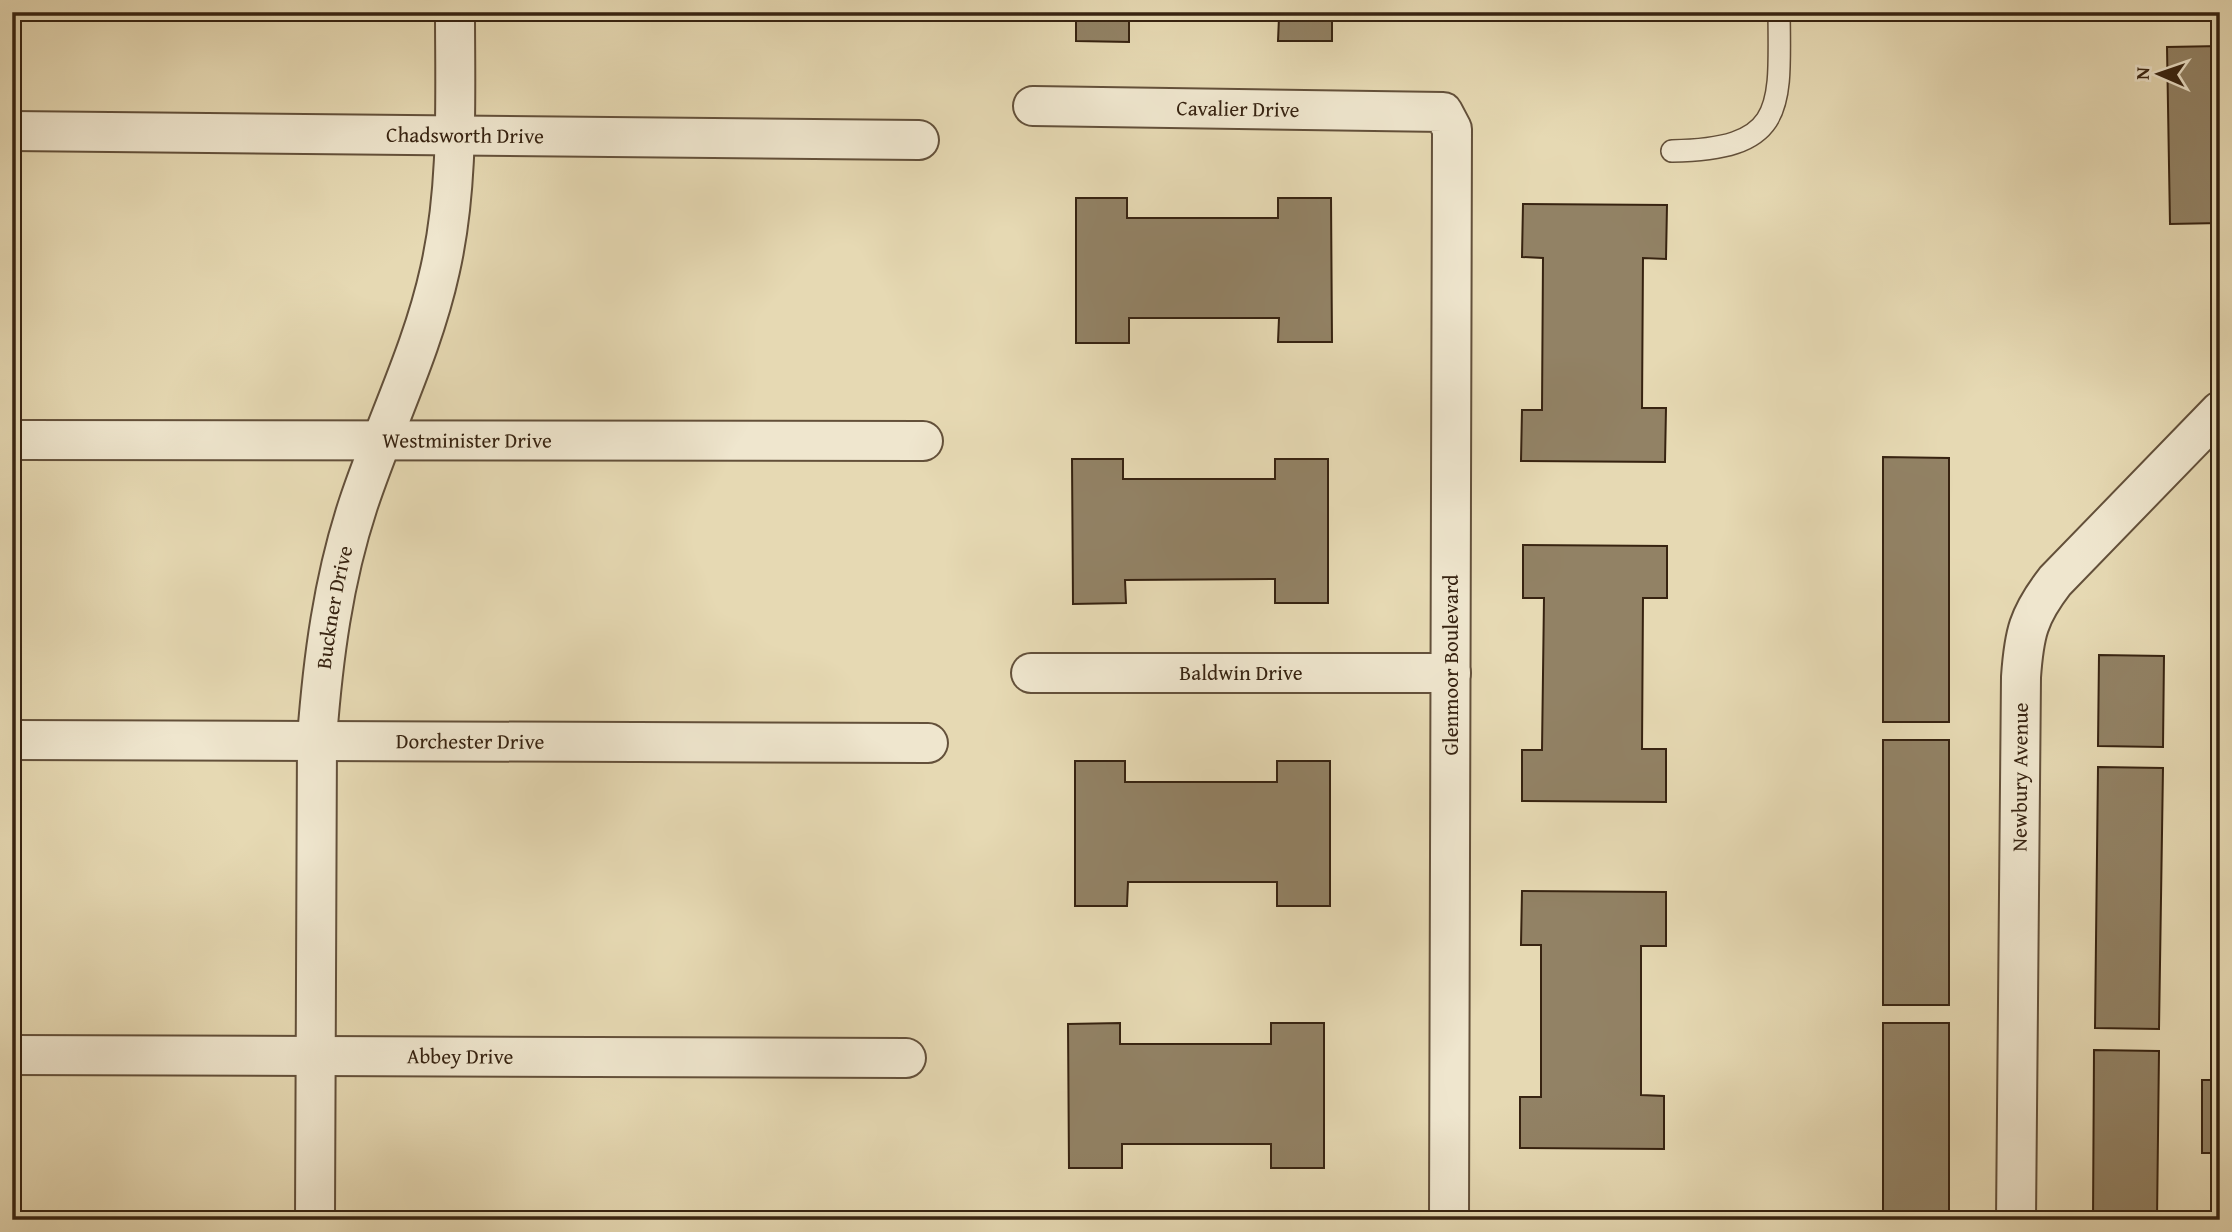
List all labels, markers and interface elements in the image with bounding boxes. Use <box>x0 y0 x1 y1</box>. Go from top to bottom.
north arrow <box>2124 38 2194 108</box>
text: N <box>2128 66 2156 80</box>
street label: Cavalier Drive <box>1176 92 1300 125</box>
street label: Chadsworth Drive <box>386 119 544 151</box>
street label: Westminister Drive <box>382 424 552 456</box>
street label: Buckner Drive <box>308 542 361 671</box>
street label: Glenmoor Boulevard <box>1435 574 1466 756</box>
street label: Baldwin Drive <box>1179 657 1303 688</box>
street label: Newbury Avenue <box>2003 702 2036 852</box>
street label: Dorchester Drive <box>396 725 544 757</box>
street label: Abbey Drive <box>407 1040 513 1072</box>

